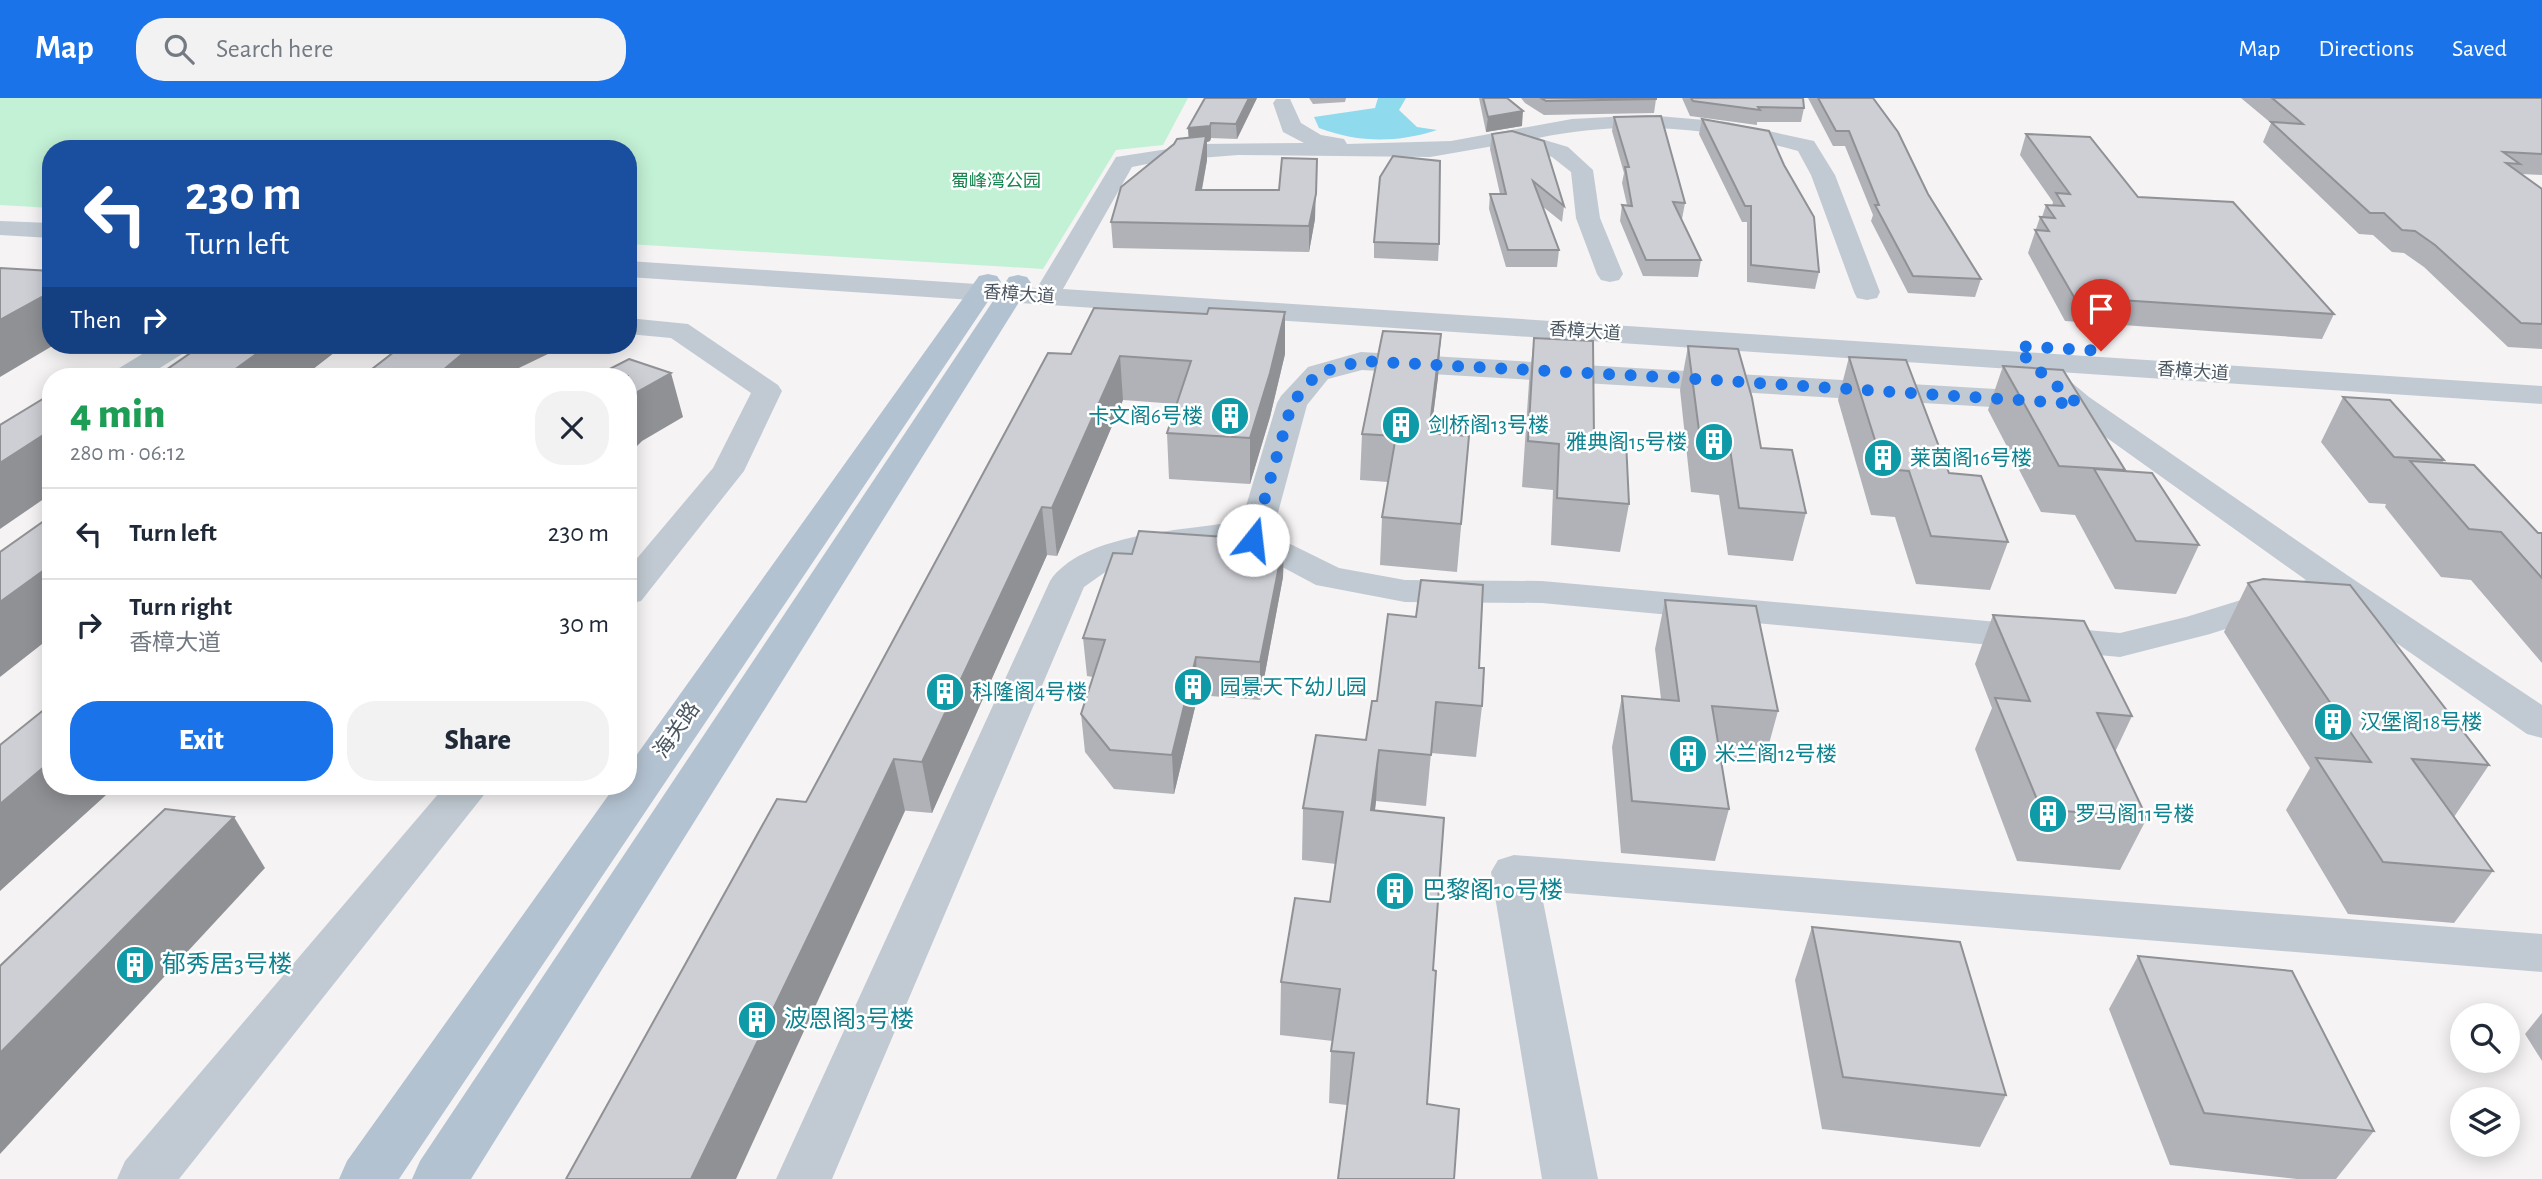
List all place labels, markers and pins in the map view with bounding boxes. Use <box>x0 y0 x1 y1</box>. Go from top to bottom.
pin <box>2071 279 2131 351</box>
building icon: 卡文阁6号楼 <box>1209 395 1251 437</box>
building icon: 剑桥阁13号楼 <box>1380 404 1422 446</box>
place label: 卡文阁6号楼 <box>1088 405 1203 427</box>
place label: 剑桥阁13号楼 <box>1428 414 1549 436</box>
building icon: 雅典阁15号楼 <box>1693 421 1735 463</box>
place label: 雅典阁15号楼 <box>1566 431 1687 453</box>
building icon: 莱茵阁16号楼 <box>1862 437 1904 479</box>
place label: 莱茵阁16号楼 <box>1910 447 2032 469</box>
building icon: 园景天下幼儿园 <box>1172 666 1214 708</box>
building icon: 科隆阁4号楼 <box>924 671 966 713</box>
place label: 园景天下幼儿园 <box>1220 676 1367 698</box>
place label: 科隆阁4号楼 <box>972 681 1087 703</box>
building icon: 汉堡阁18号楼 <box>2312 701 2354 743</box>
place label: 汉堡阁18号楼 <box>2360 711 2482 733</box>
building icon: 米兰阁12号楼 <box>1667 733 1709 775</box>
place label: 米兰阁12号楼 <box>1715 743 1837 765</box>
building icon: 罗马阁11号楼 <box>2027 793 2069 835</box>
place label: 罗马阁11号楼 <box>2075 803 2194 825</box>
building icon: 巴黎阁10号楼 <box>1374 870 1416 912</box>
place label: 巴黎阁10号楼 <box>1422 877 1563 903</box>
building icon: 郁秀居3号楼 <box>114 944 156 986</box>
place label: 郁秀居3号楼 <box>162 951 292 977</box>
building icon: 波恩阁3号楼 <box>736 999 778 1041</box>
place label: 波恩阁3号楼 <box>784 1006 914 1032</box>

